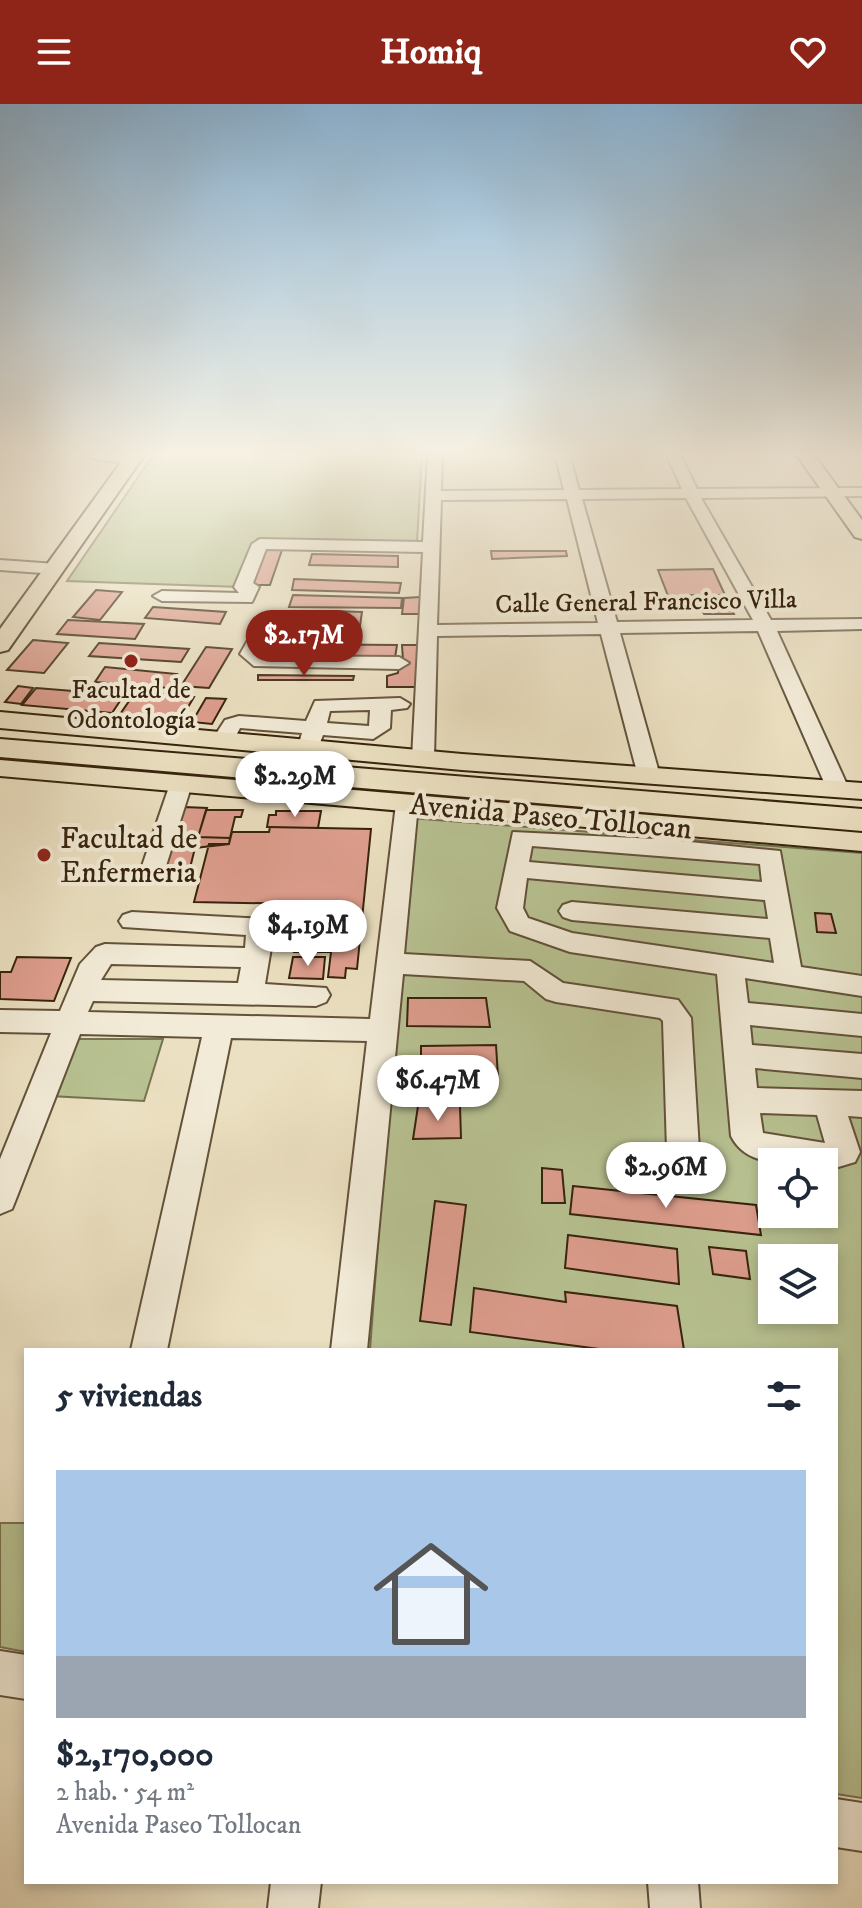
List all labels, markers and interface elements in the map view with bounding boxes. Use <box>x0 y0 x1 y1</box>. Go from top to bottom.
icon: menu <box>32 30 76 74</box>
text: Homiq <box>380 30 482 75</box>
icon: heart <box>786 30 830 74</box>
street label: Calle General Francisco Villa <box>495 583 797 622</box>
pin: $2.17M <box>239 610 369 678</box>
text: $2.17M <box>264 619 344 652</box>
marker: Facultad de Odontología <box>122 652 140 670</box>
place label: Facultad de Odontología <box>66 674 196 737</box>
pin: $2.29M <box>230 751 360 819</box>
text: $2.29M <box>253 760 337 793</box>
street label: Avenida Paseo Tollocan <box>408 787 694 848</box>
place label: Facultad de Enfermeria <box>60 821 198 892</box>
marker: Facultad de Enfermeria <box>35 846 53 864</box>
pin: $4.19M <box>243 900 373 968</box>
text: $4.19M <box>267 909 349 942</box>
pin: $6.47M <box>373 1055 503 1123</box>
text: $6.47M <box>395 1064 481 1097</box>
pin: $2.96M <box>601 1142 731 1210</box>
map controls <box>758 1148 838 1324</box>
button: locate <box>758 1148 838 1228</box>
text: $2.96M <box>624 1151 708 1184</box>
button: layers <box>758 1244 838 1324</box>
icon: filters <box>762 1374 806 1418</box>
text: 5 viviendas <box>56 1375 202 1417</box>
icon: home <box>359 1522 503 1666</box>
text: $2,170,000 <box>56 1734 214 1776</box>
text: 2 hab. · 54 m² <box>56 1776 194 1809</box>
text: Avenida Paseo Tollocan <box>56 1809 301 1842</box>

